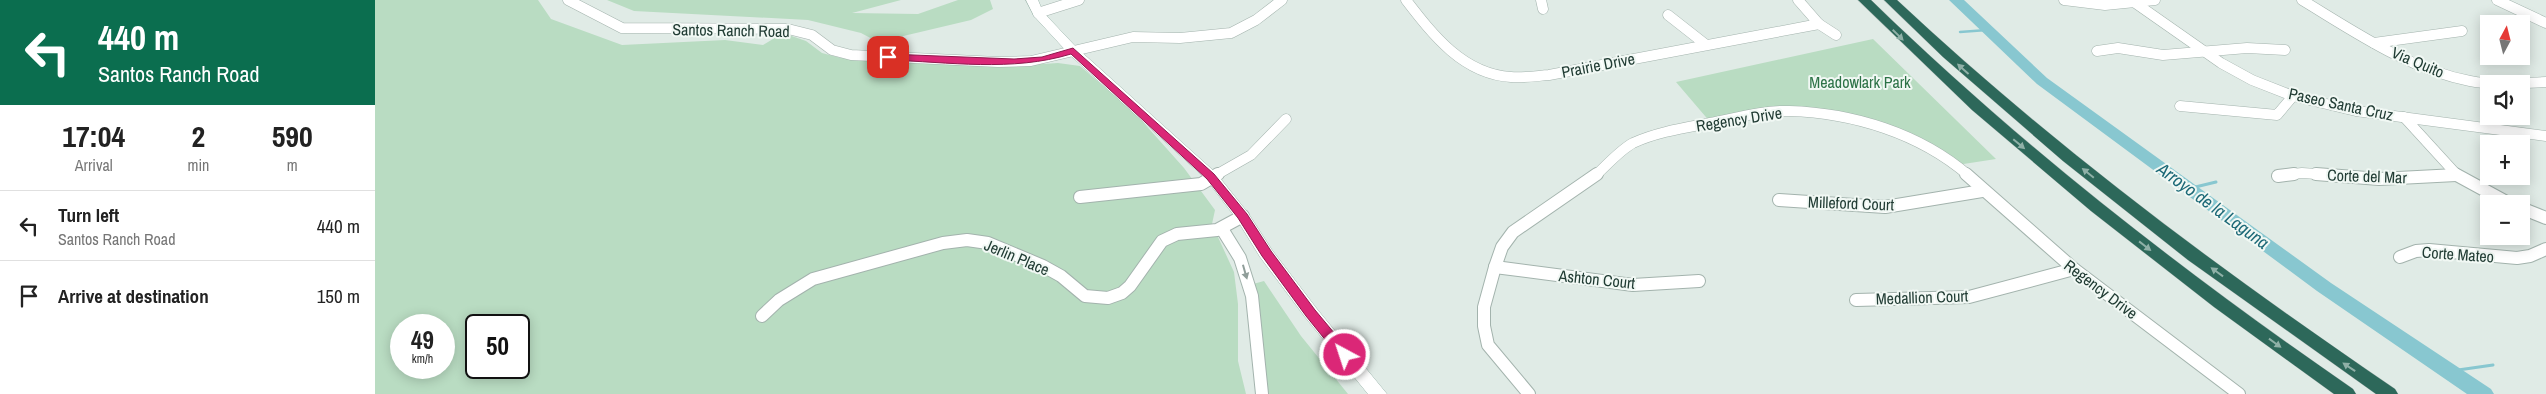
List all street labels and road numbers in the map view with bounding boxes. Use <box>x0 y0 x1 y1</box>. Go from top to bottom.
street label: Santos Ranch Road <box>672 18 790 42</box>
street label: Via Quito <box>2388 41 2448 83</box>
street label: Prairie Drive <box>1559 47 1637 83</box>
street label: Paseo Santa Cruz <box>2287 82 2396 126</box>
street label: Regency Drive <box>1694 101 1784 137</box>
street label: Corte del Mar <box>2327 164 2408 188</box>
street label: Milleford Court <box>1808 191 1895 216</box>
street label: Jerlin Place <box>981 233 1053 281</box>
street label: Corte Mateo <box>2421 241 2495 267</box>
street label: Regency Drive <box>2060 254 2142 324</box>
street label: Ashton Court <box>1557 264 1637 294</box>
street label: Medallion Court <box>1875 284 1969 310</box>

